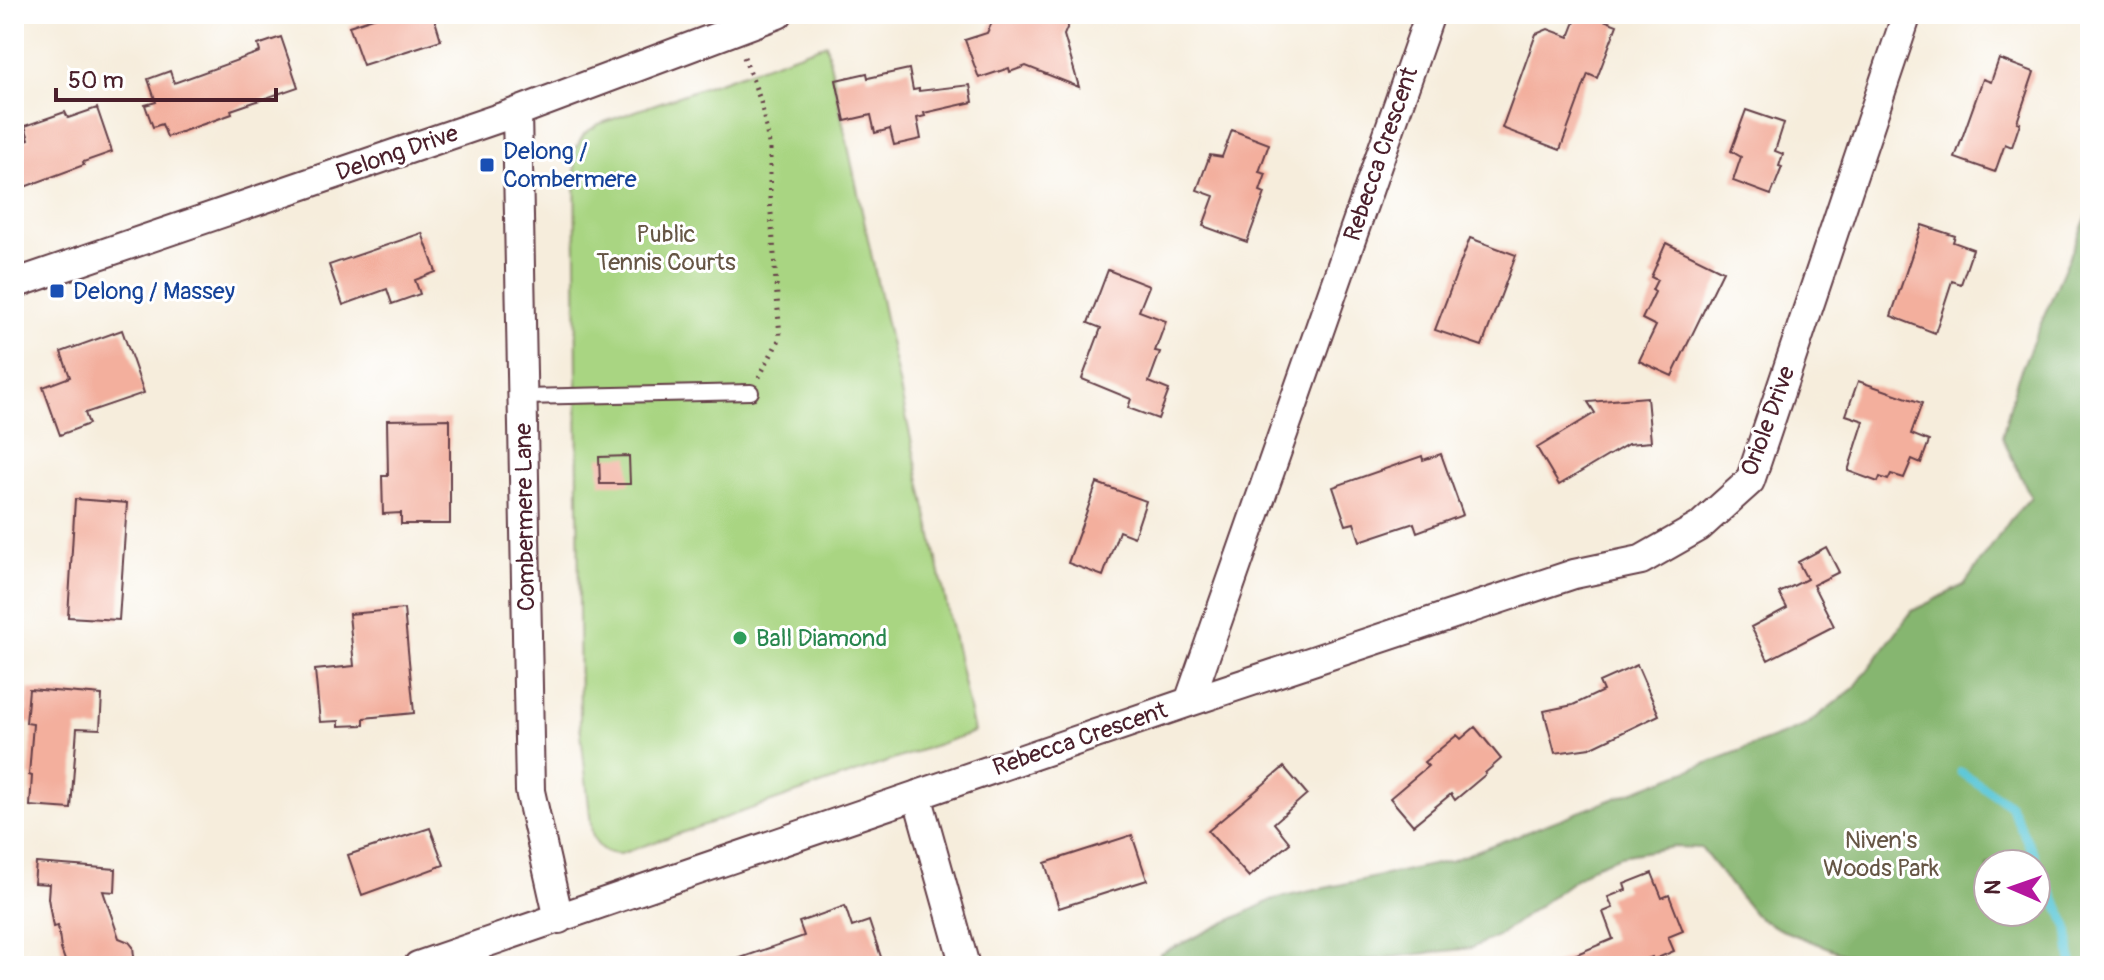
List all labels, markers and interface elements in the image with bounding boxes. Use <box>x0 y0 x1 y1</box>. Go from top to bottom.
scale bar <box>56 52 276 102</box>
street label: Rebecca Crescent <box>1338 63 1424 245</box>
text: 50 m <box>68 66 124 95</box>
street label: Delong Drive <box>332 119 462 187</box>
place label: Delong / Combermere <box>503 137 637 194</box>
marker: Delong / Combermere <box>478 156 496 174</box>
park label: Public Tennis Courts <box>596 220 736 277</box>
place label: Delong / Massey <box>73 277 235 306</box>
marker: Delong / Massey <box>48 282 66 300</box>
street label: Oriole Drive <box>1735 362 1801 480</box>
street label: Combermere Lane <box>509 423 541 611</box>
place label: Ball Diamond <box>756 624 887 653</box>
marker: Ball Diamond <box>731 629 749 647</box>
street label: Rebecca Crescent <box>989 696 1171 782</box>
park label: Niven's Woods Park <box>1823 826 1939 883</box>
north arrow <box>1972 848 2052 928</box>
text: N <box>1979 879 2007 895</box>

